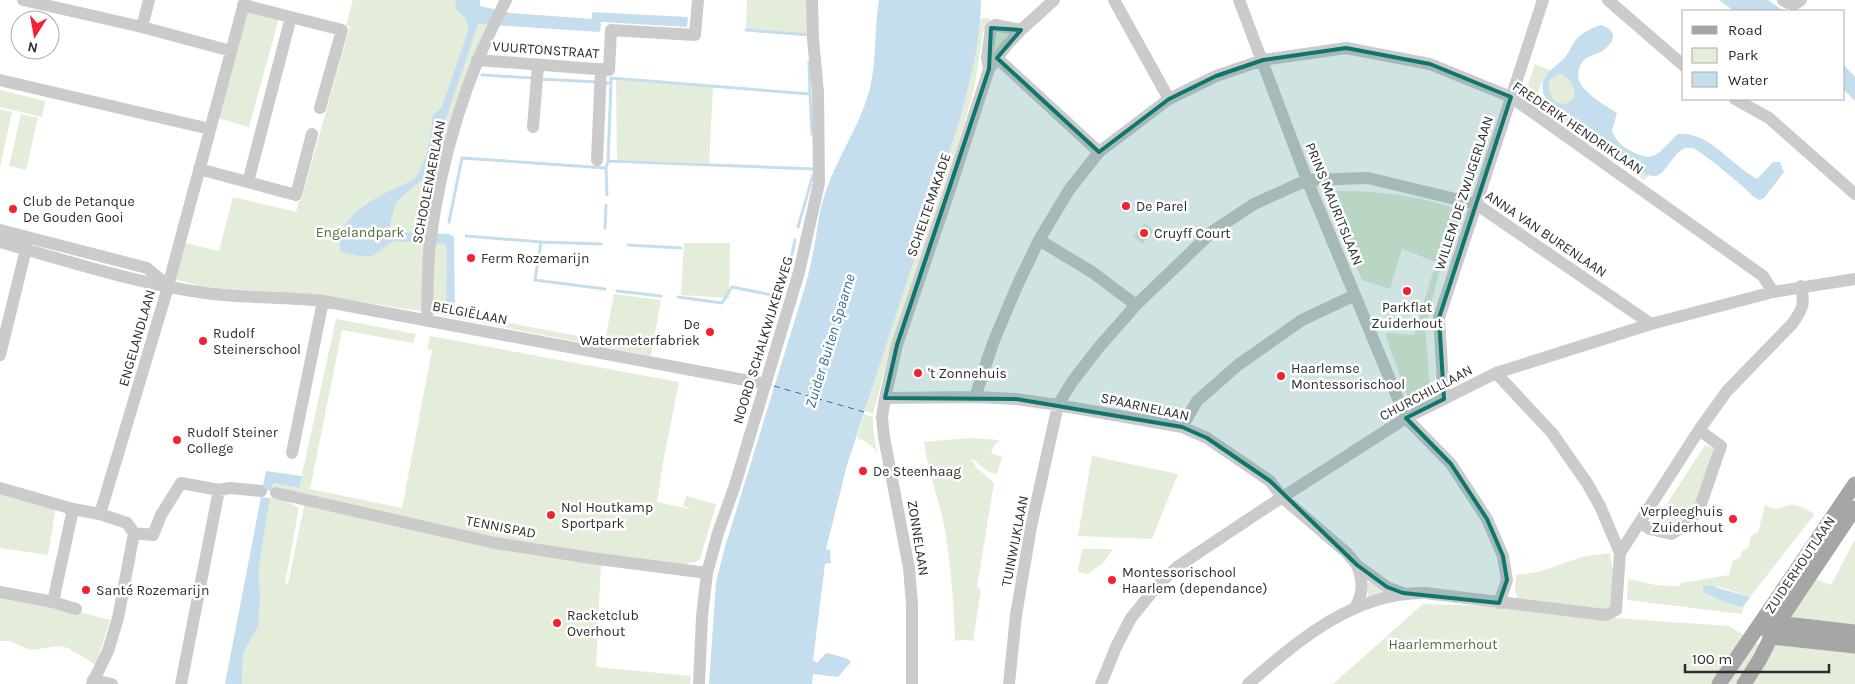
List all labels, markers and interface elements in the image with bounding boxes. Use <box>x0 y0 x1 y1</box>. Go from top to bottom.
north arrow <box>10 10 60 60</box>
legend <box>1682 10 1845 100</box>
text: Road <box>1728 21 1763 39</box>
text: N <box>26 38 39 57</box>
street label: VUURTONSTRAAT <box>492 38 600 62</box>
text: Park <box>1728 46 1758 64</box>
text: Water <box>1728 71 1769 89</box>
street label: FREDERIK HENDRIKLAAN <box>1509 78 1647 178</box>
street label: WILLEM DE ZWIJGERLAAN <box>1431 114 1497 272</box>
street label: SCHOOLENAERLAAN <box>409 119 449 245</box>
street label: PRINS MAURITSLAAN <box>1302 140 1366 268</box>
street label: SCHELTEMAKADE <box>903 151 955 259</box>
street label: ANNA VAN BURENLAAN <box>1482 187 1610 281</box>
place label: Club de Petanque De Gouden Gooi <box>23 193 135 226</box>
place label: De Parel <box>1136 198 1187 215</box>
marker: De Parel <box>1120 200 1132 212</box>
marker: Club de Petanque De Gouden Gooi <box>7 203 19 215</box>
park label: Engelandpark <box>316 224 404 241</box>
place label: Cruyff Court <box>1154 225 1231 242</box>
marker: Cruyff Court <box>1138 227 1150 239</box>
place label: Ferm Rozemarijn <box>481 250 590 267</box>
marker: Ferm Rozemarijn <box>465 252 477 264</box>
street label: NOORD SCHALKWIJKERWEG <box>729 254 797 426</box>
water label: Zuider Buiten Spaarne <box>801 272 859 410</box>
marker: Parkflat Zuiderhout <box>1401 285 1413 297</box>
street label: ENGELANDLAAN <box>115 288 159 388</box>
street label: BELGIËLAAN <box>431 297 509 329</box>
place label: Parkflat Zuiderhout <box>1371 299 1443 332</box>
place label: De Watermeterfabriek <box>580 316 700 349</box>
place label: Rudolf Steinerschool <box>213 325 301 358</box>
marker: De Watermeterfabriek <box>704 326 716 338</box>
marker: Rudolf Steinerschool <box>197 335 209 347</box>
place label: Haarlemse Montessorischool <box>1291 360 1405 393</box>
street label: CHURCHILLLAAN <box>1377 361 1475 425</box>
place label: 't Zonnehuis <box>928 365 1007 382</box>
marker: 't Zonnehuis <box>912 367 924 379</box>
marker: Haarlemse Montessorischool <box>1275 370 1287 382</box>
street label: SPAARNELAAN <box>1099 389 1191 425</box>
place label: Rudolf Steiner College <box>187 424 279 457</box>
marker: Rudolf Steiner College <box>171 434 183 446</box>
place label: De Steenhaag <box>873 463 961 480</box>
marker: De Steenhaag <box>857 465 869 477</box>
street label: TUINWIJKLAAN <box>998 494 1032 588</box>
place label: Nol Houtkamp Sportpark <box>561 499 653 532</box>
street label: ZONNELAAN <box>904 499 932 577</box>
place label: Verpleeghuis Zuiderhout <box>1640 503 1723 536</box>
marker: Nol Houtkamp Sportpark <box>545 509 557 521</box>
street label: TENNISPAD <box>465 512 537 542</box>
marker: Verpleeghuis Zuiderhout <box>1727 513 1739 525</box>
street label: ZUIDERHOUTLAAN <box>1761 513 1839 617</box>
place label: Montessorischool Haarlem (dependance) <box>1122 564 1268 597</box>
marker: Montessorischool Haarlem (dependance) <box>1106 574 1118 586</box>
place label: Santé Rozemarijn <box>96 582 209 599</box>
marker: Santé Rozemarijn <box>80 584 92 596</box>
place label: Racketclub Overhout <box>567 607 639 640</box>
marker: Racketclub Overhout <box>551 617 563 629</box>
park label: Haarlemmerhout <box>1388 636 1498 653</box>
scale bar <box>1685 642 1829 674</box>
text: 100 m <box>1692 650 1732 668</box>

